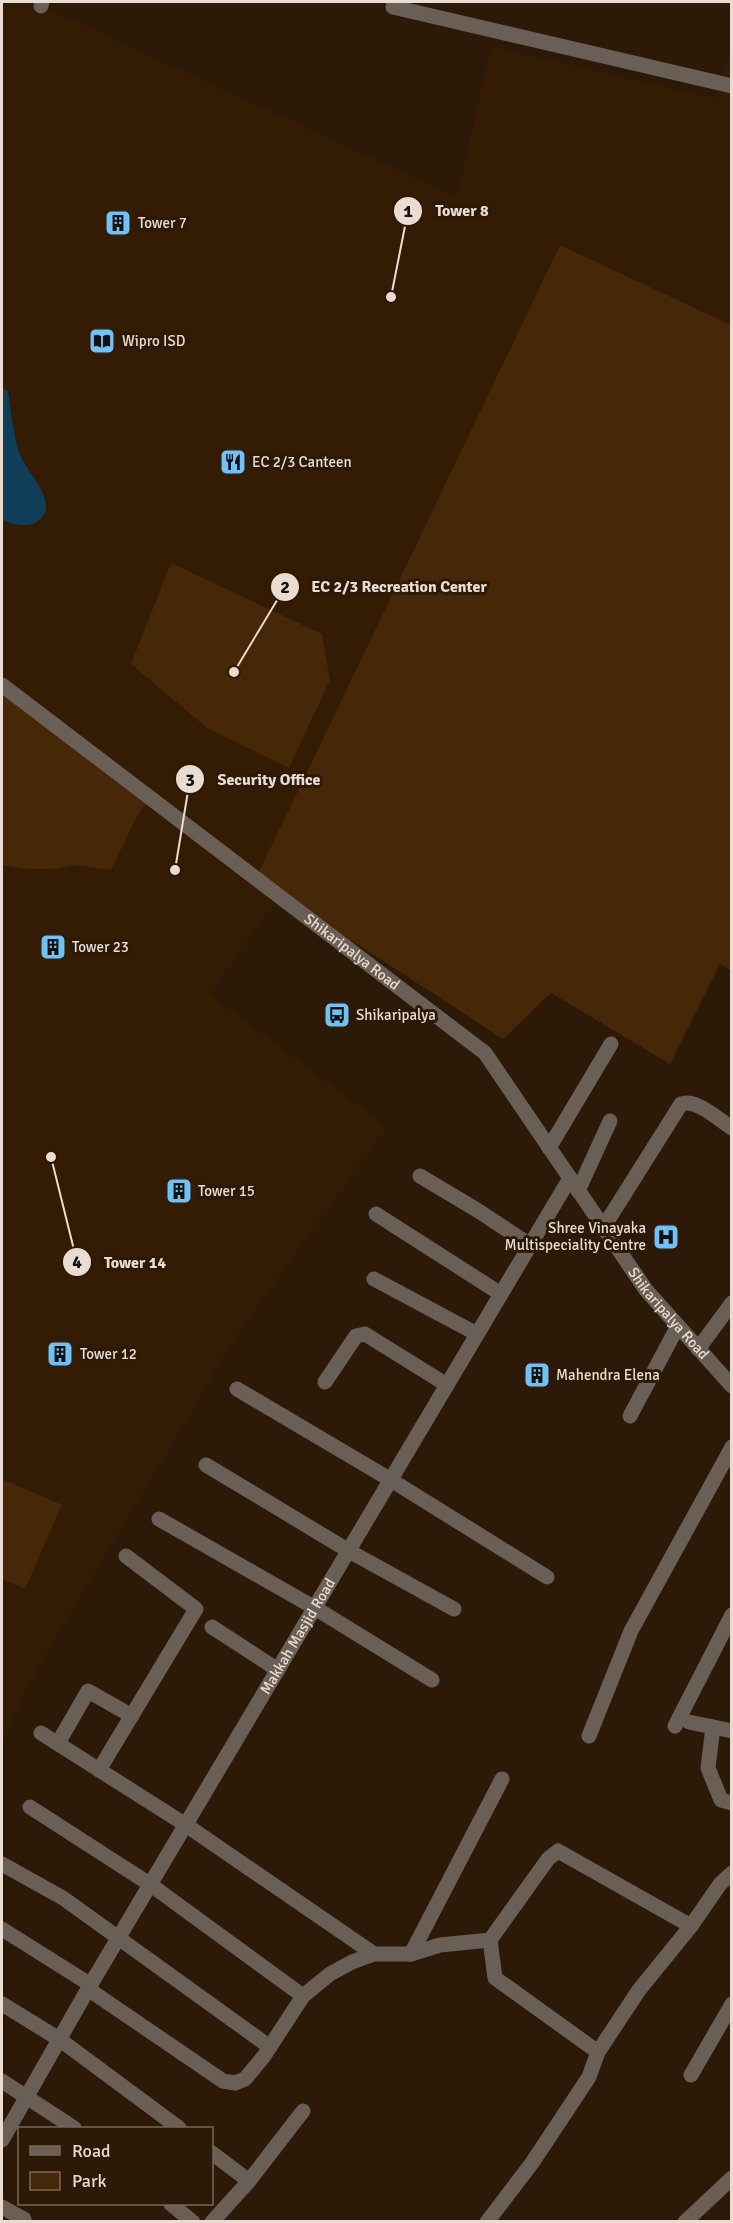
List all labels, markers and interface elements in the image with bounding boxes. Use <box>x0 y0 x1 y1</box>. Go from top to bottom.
callout: Tower 8 <box>393 194 501 228</box>
text: 1 <box>403 200 413 222</box>
text: Tower 8 <box>435 201 489 221</box>
building icon: Tower 7 <box>103 208 133 238</box>
place label: Tower 7 <box>138 214 187 232</box>
library icon: Wipro ISD <box>87 326 117 356</box>
place label: Wipro ISD <box>122 332 186 350</box>
restaurant icon: EC 2/3 Canteen <box>218 447 248 477</box>
place label: EC 2/3 Canteen <box>252 453 352 471</box>
callout: EC 2/3 Recreation Center <box>270 570 499 604</box>
text: 2 <box>280 576 290 598</box>
text: EC 2/3 Recreation Center <box>311 577 487 597</box>
callout: Security Office <box>175 762 332 796</box>
text: 3 <box>185 769 195 791</box>
text: Security Office <box>217 770 321 790</box>
street label: Shikaripalya Road <box>301 910 403 994</box>
building icon: Tower 23 <box>38 932 68 962</box>
place label: Tower 23 <box>72 938 129 956</box>
bus stop icon: Shikaripalya <box>322 1000 352 1030</box>
place label: Shikaripalya <box>356 1006 436 1024</box>
building icon: Tower 15 <box>164 1176 194 1206</box>
place label: Tower 15 <box>198 1182 255 1200</box>
place label: Shree Vinayaka Multispeciality Centre <box>505 1219 646 1254</box>
hospital icon: Shree Vinayaka Multispeciality Centre <box>651 1222 681 1252</box>
callout: Tower 14 <box>62 1245 178 1279</box>
text: 4 <box>72 1251 82 1273</box>
text: Tower 14 <box>104 1253 166 1273</box>
street label: Shikaripalya Road <box>624 1264 713 1363</box>
building icon: Tower 12 <box>45 1339 75 1369</box>
place label: Tower 12 <box>80 1345 137 1363</box>
building icon: Mahendra Elena <box>522 1360 552 1390</box>
place label: Mahendra Elena <box>556 1366 660 1384</box>
street label: Makkah Masjid Road <box>256 1575 339 1698</box>
legend <box>18 2127 213 2205</box>
text: Road <box>72 2140 111 2162</box>
text: Park <box>72 2170 107 2192</box>

